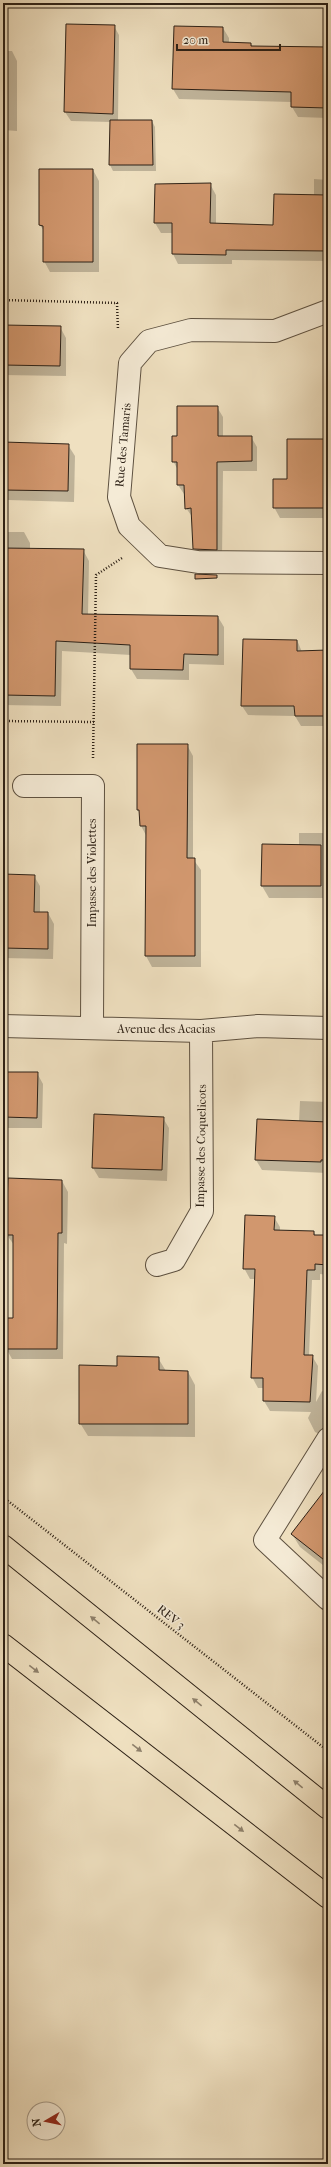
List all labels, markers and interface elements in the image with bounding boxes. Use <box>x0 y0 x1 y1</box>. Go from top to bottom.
scale bar <box>177 26 280 52</box>
text: 20 m <box>183 33 208 47</box>
street label: Rue des Tamaris <box>112 402 134 488</box>
street label: Impasse des Violettes <box>85 818 99 927</box>
street label: Avenue des Acacias <box>116 1022 216 1036</box>
street label: Impasse des Coquelicots <box>193 1084 209 1208</box>
street label: REV 3 <box>154 1602 188 1632</box>
one-way arrow <box>90 1616 101 1625</box>
one-way arrow <box>28 1664 39 1673</box>
one-way arrow <box>191 1698 202 1706</box>
one-way arrow <box>131 1744 142 1753</box>
one-way arrow <box>292 1779 303 1788</box>
one-way arrow <box>234 1824 245 1832</box>
north arrow <box>26 2101 66 2141</box>
text: N <box>29 2117 44 2128</box>

